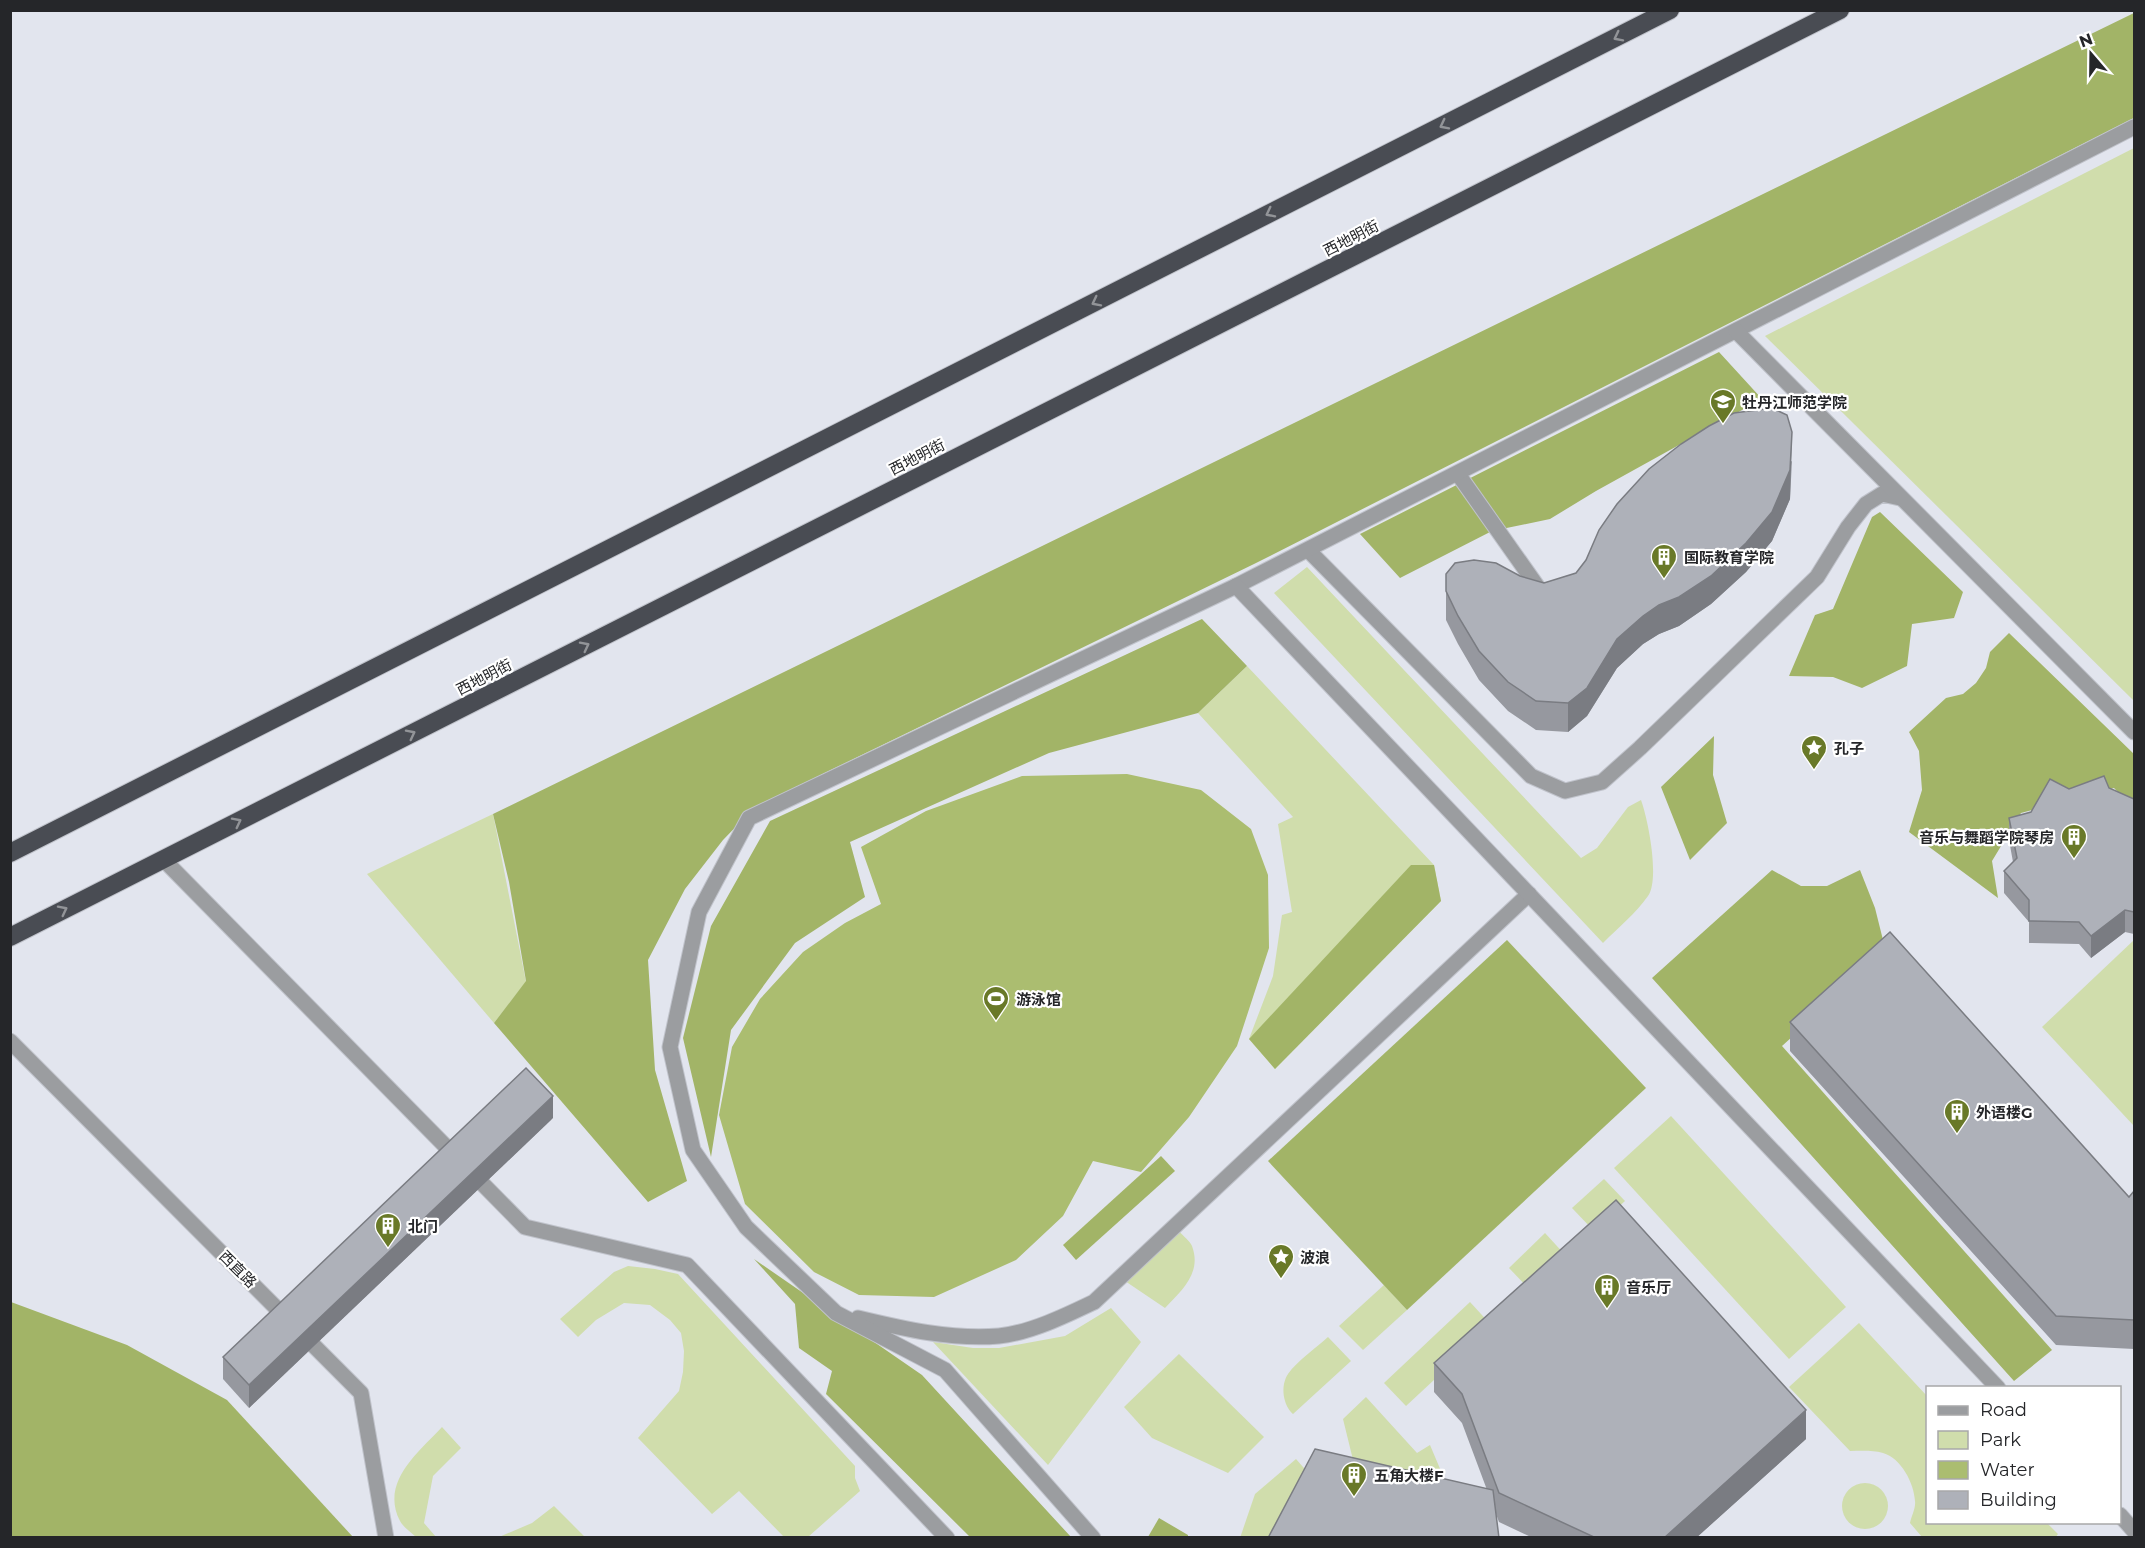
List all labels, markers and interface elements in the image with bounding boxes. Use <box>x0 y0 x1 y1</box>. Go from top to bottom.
north arrow <box>2061 24 2121 84</box>
text: N <box>2077 29 2095 52</box>
one-way arrow <box>1614 30 1624 41</box>
one-way arrow <box>1440 118 1450 129</box>
one-way arrow <box>1266 206 1277 218</box>
street label: 西地明街 <box>1320 216 1382 260</box>
one-way arrow <box>1092 294 1103 306</box>
school or university icon: 牡丹江师范学院 <box>1708 387 1738 425</box>
place label: 牡丹江师范学院 <box>1742 393 1847 412</box>
street label: 西地明街 <box>886 435 948 479</box>
building icon: 国际教育学院 <box>1649 542 1679 580</box>
place label: 国际教育学院 <box>1684 548 1774 567</box>
one-way arrow <box>578 642 589 653</box>
street label: 西地明街 <box>453 655 515 699</box>
one-way arrow <box>404 730 415 741</box>
place icon: 孔子 <box>1799 733 1829 771</box>
place label: 孔子 <box>1834 739 1864 758</box>
one-way arrow <box>230 818 241 829</box>
building icon: 音乐与舞蹈学院琴房 <box>2059 822 2089 860</box>
place label: 音乐与舞蹈学院琴房 <box>1919 828 2054 847</box>
one-way arrow <box>56 906 67 917</box>
sports icon: 游泳馆 <box>981 984 1011 1022</box>
place label: 游泳馆 <box>1016 990 1061 1009</box>
building icon: 外语楼G <box>1942 1097 1972 1135</box>
place label: 外语楼G <box>1976 1103 2033 1122</box>
building icon: 北门 <box>373 1211 403 1249</box>
place label: 北门 <box>408 1217 438 1236</box>
place icon: 波浪 <box>1266 1242 1296 1280</box>
street label: 西直路 <box>215 1246 261 1292</box>
place label: 波浪 <box>1300 1248 1330 1267</box>
building icon: 音乐厅 <box>1592 1272 1622 1310</box>
place label: 音乐厅 <box>1626 1278 1671 1297</box>
legend <box>1926 1386 2121 1524</box>
text: Road <box>1980 1399 2027 1421</box>
text: Park <box>1980 1429 2021 1451</box>
text: Water <box>1980 1459 2035 1481</box>
building icon: 五角大楼F <box>1339 1460 1369 1498</box>
place label: 五角大楼F <box>1374 1466 1444 1485</box>
text: Building <box>1980 1489 2057 1511</box>

